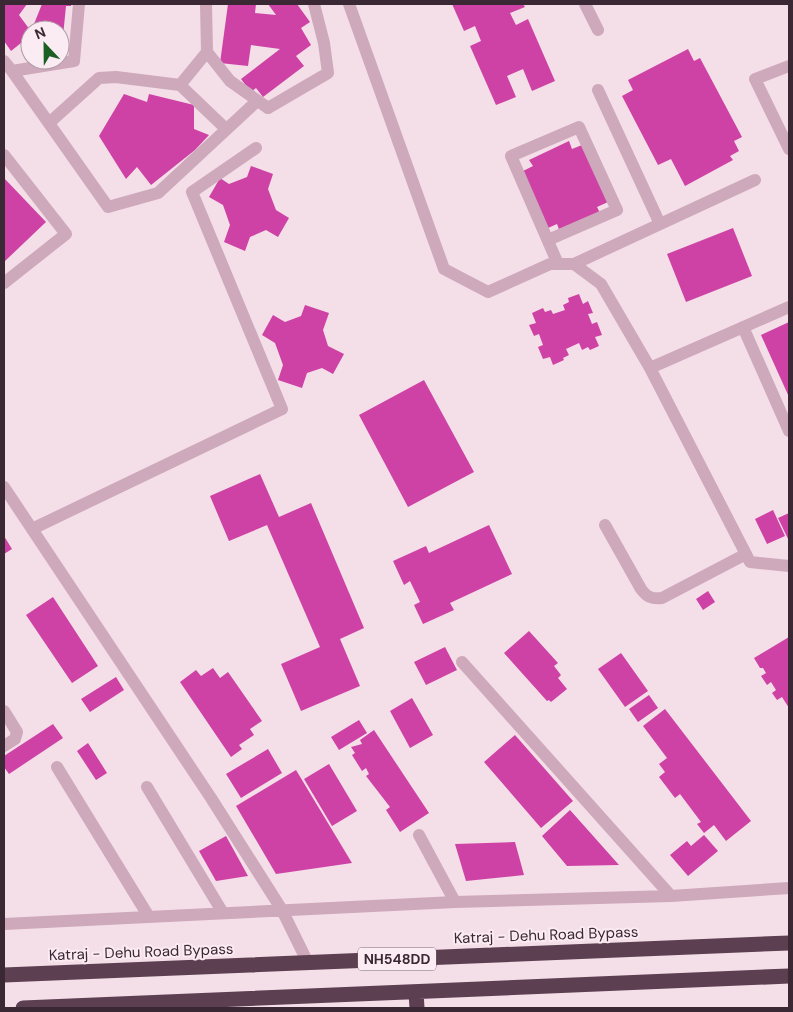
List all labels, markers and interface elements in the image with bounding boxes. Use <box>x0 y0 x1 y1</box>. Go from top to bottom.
north arrow <box>20 20 70 70</box>
text: N <box>32 23 48 43</box>
street label: Katraj - Dehu Road Bypass <box>453 922 639 948</box>
street label: Katraj - Dehu Road Bypass <box>48 939 234 965</box>
road number: NH548DD <box>358 948 436 971</box>

